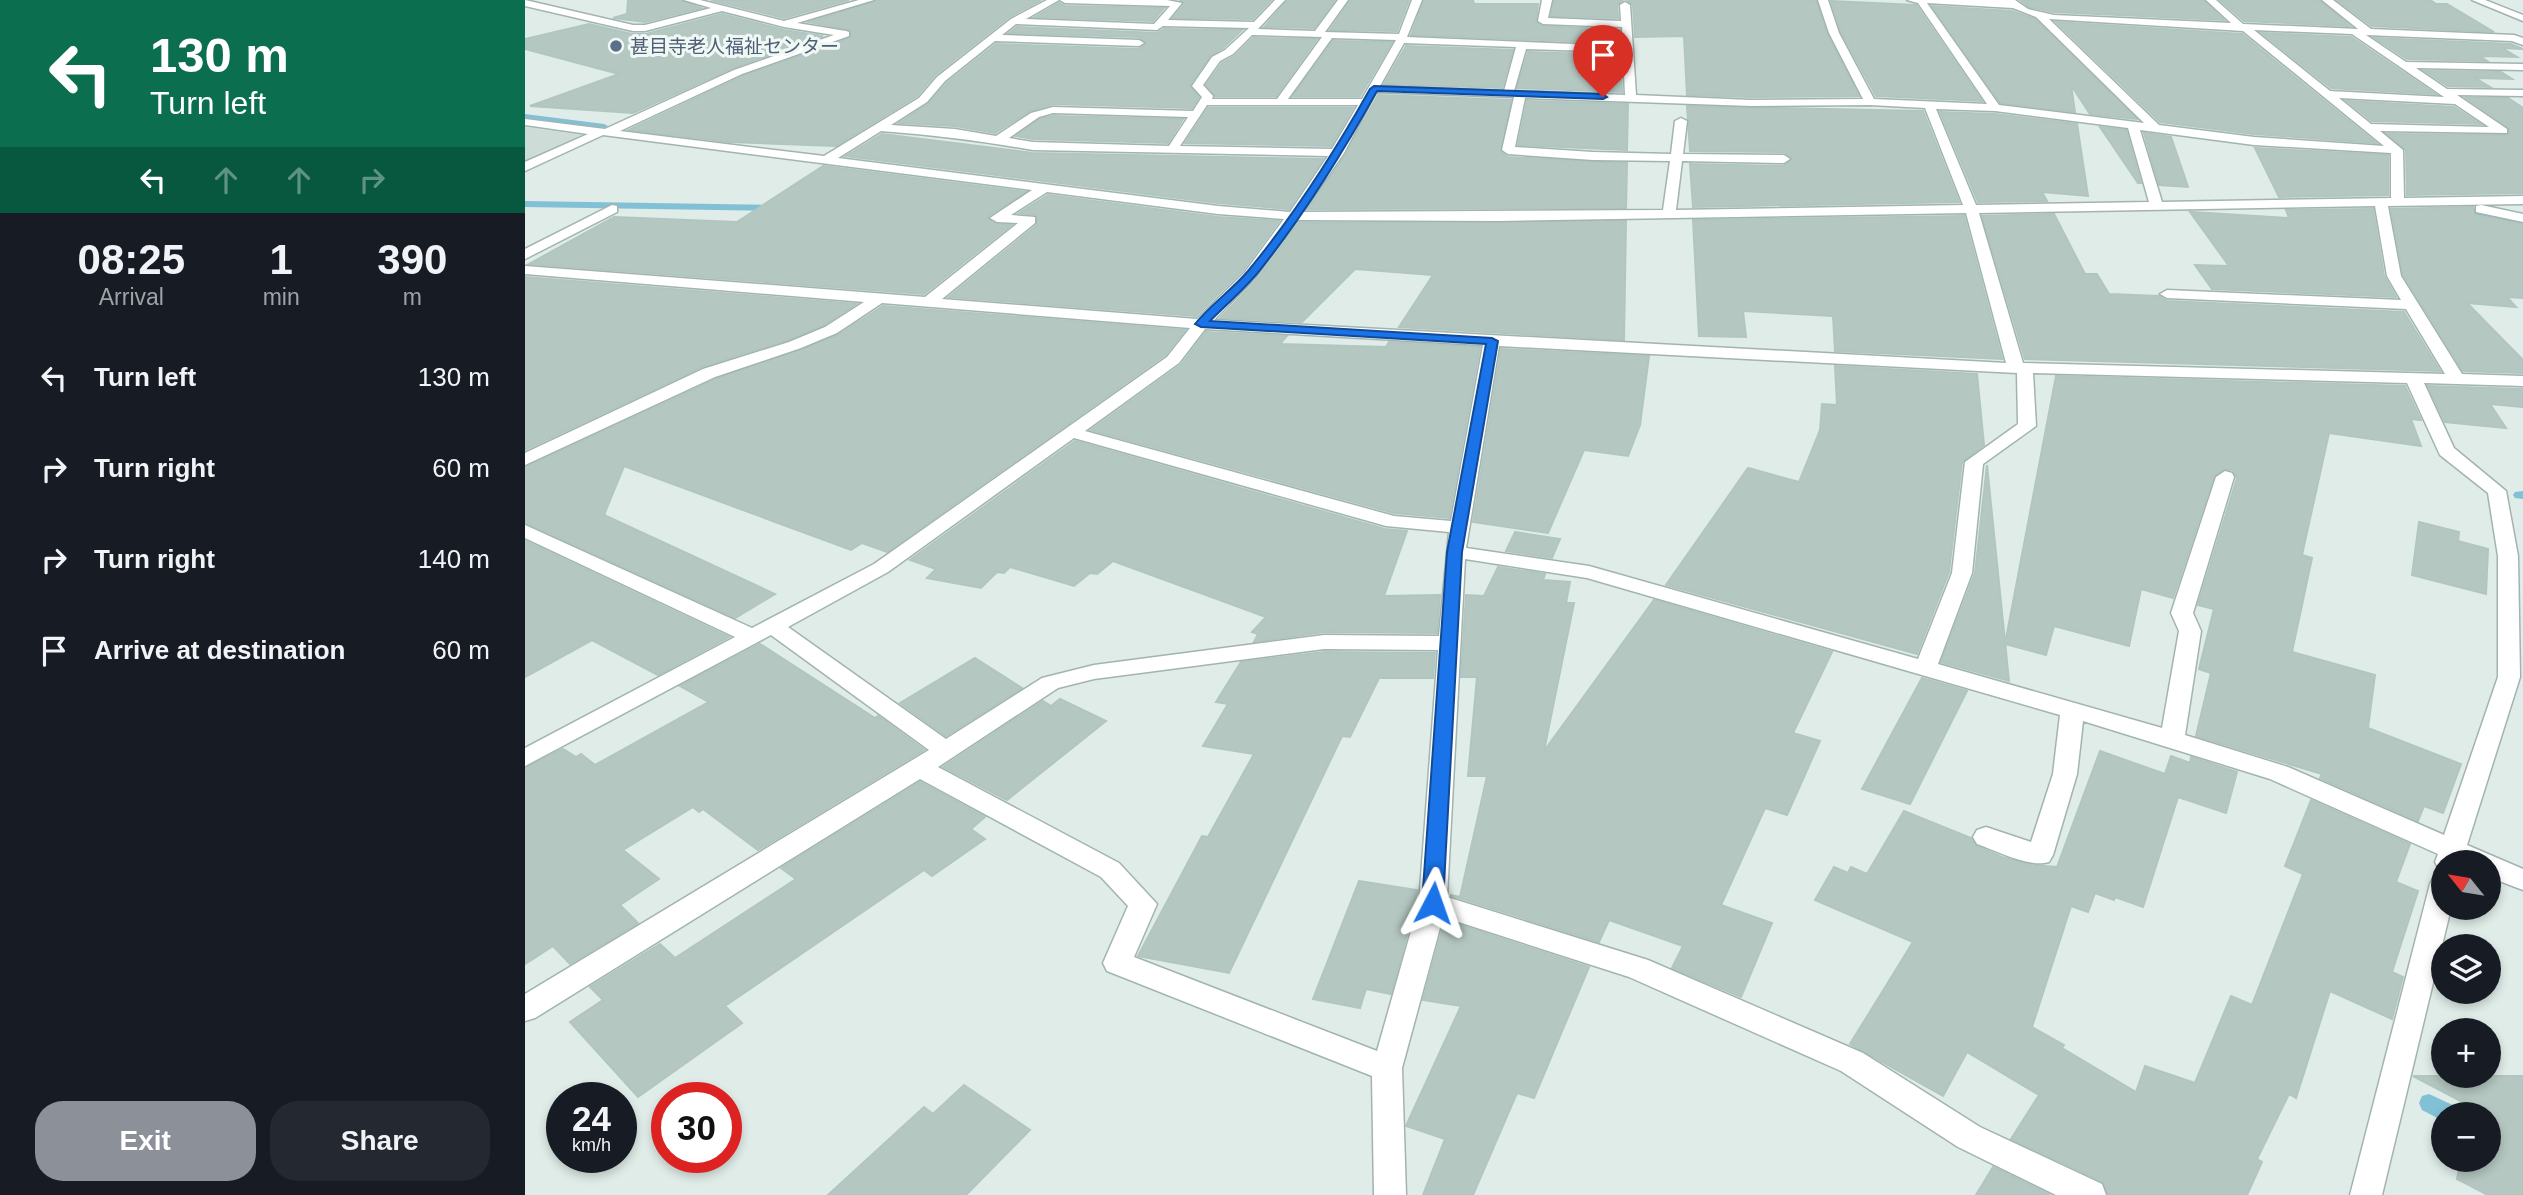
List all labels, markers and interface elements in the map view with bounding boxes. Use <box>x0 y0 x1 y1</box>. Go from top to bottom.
pin <box>1573 25 1633 97</box>
icon: left <box>35 28 126 119</box>
text: 130 m <box>150 28 289 82</box>
place label: 甚目寺老人福祉センター <box>630 36 839 57</box>
icon: arrive <box>1584 36 1622 74</box>
marker: 甚目寺老人福祉センター <box>608 38 624 54</box>
text: Turn left <box>150 85 266 121</box>
icon: left <box>134 161 172 199</box>
icon: ahead <box>207 161 245 199</box>
icon: ahead <box>280 161 318 199</box>
icon: right <box>353 161 391 199</box>
text: 08:25 <box>78 236 185 283</box>
text: 1 <box>269 236 293 283</box>
text: 390 <box>377 236 447 283</box>
text: Arrival <box>99 284 164 310</box>
text: min <box>263 284 300 310</box>
text: m <box>403 284 422 310</box>
icon: left <box>35 359 73 397</box>
text: Turn left <box>94 362 196 392</box>
text: 130 m <box>418 362 490 392</box>
icon: right <box>35 450 73 488</box>
text: Turn right <box>94 453 215 483</box>
text: 60 m <box>432 453 490 483</box>
icon: right <box>35 541 73 579</box>
text: Turn right <box>94 544 215 574</box>
text: 140 m <box>418 544 490 574</box>
icon: arrive <box>35 632 73 670</box>
text: Arrive at destination <box>94 635 345 665</box>
text: 60 m <box>432 635 490 665</box>
north arrow <box>2431 850 2501 920</box>
map controls <box>2431 850 2501 1172</box>
position arrow <box>1396 866 1470 940</box>
button: layers <box>2431 934 2501 1004</box>
button: + <box>2431 1018 2501 1088</box>
speed limit sign: 30 <box>651 1082 742 1173</box>
text: 24 <box>572 1099 611 1138</box>
button: Exit <box>35 1101 256 1181</box>
button: Share <box>270 1101 490 1181</box>
button: − <box>2431 1102 2501 1172</box>
text: km/h <box>572 1135 611 1155</box>

